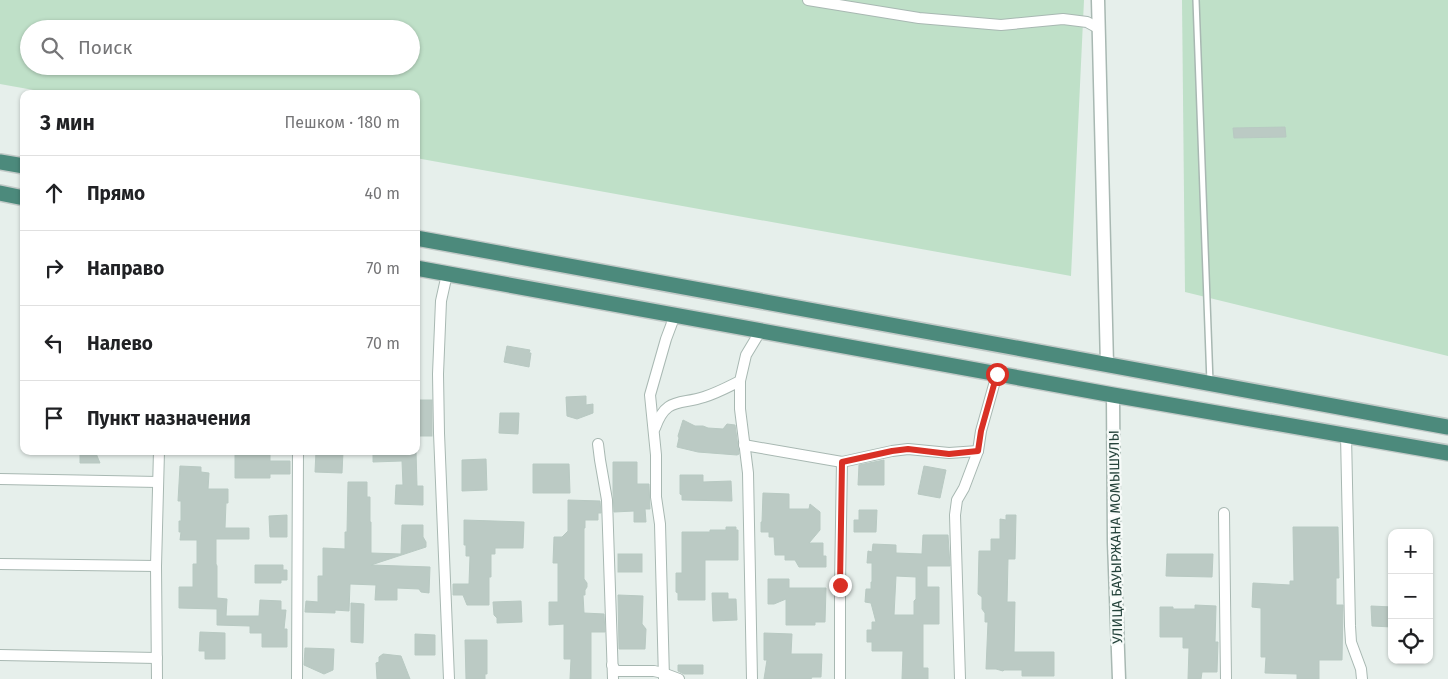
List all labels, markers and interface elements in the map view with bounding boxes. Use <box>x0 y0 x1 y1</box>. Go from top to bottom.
search box <box>20 20 420 75</box>
icon: search <box>38 34 66 62</box>
text: Поиск <box>78 36 132 59</box>
text: 3 мин <box>40 110 95 136</box>
text: Пешком · 180 m <box>285 113 400 132</box>
icon: ahead <box>40 179 68 207</box>
text: Прямо <box>87 182 145 205</box>
text: 40 m <box>365 184 400 203</box>
icon: right <box>40 254 68 282</box>
text: Направо <box>87 257 164 280</box>
text: 70 m <box>366 259 400 278</box>
icon: left <box>40 329 68 357</box>
text: Налево <box>87 332 153 355</box>
text: 70 m <box>366 334 400 353</box>
route start <box>986 363 1009 386</box>
icon: arrive <box>40 404 68 432</box>
text: Пункт назначения <box>87 407 251 430</box>
street label: УЛИЦА БАУЫРЖАНА МОМЫШУЛЫ <box>1106 430 1126 644</box>
map controls <box>1388 529 1433 664</box>
button: + <box>1388 529 1433 574</box>
route end <box>829 574 852 597</box>
button: − <box>1388 574 1433 619</box>
button: locate <box>1388 619 1433 664</box>

